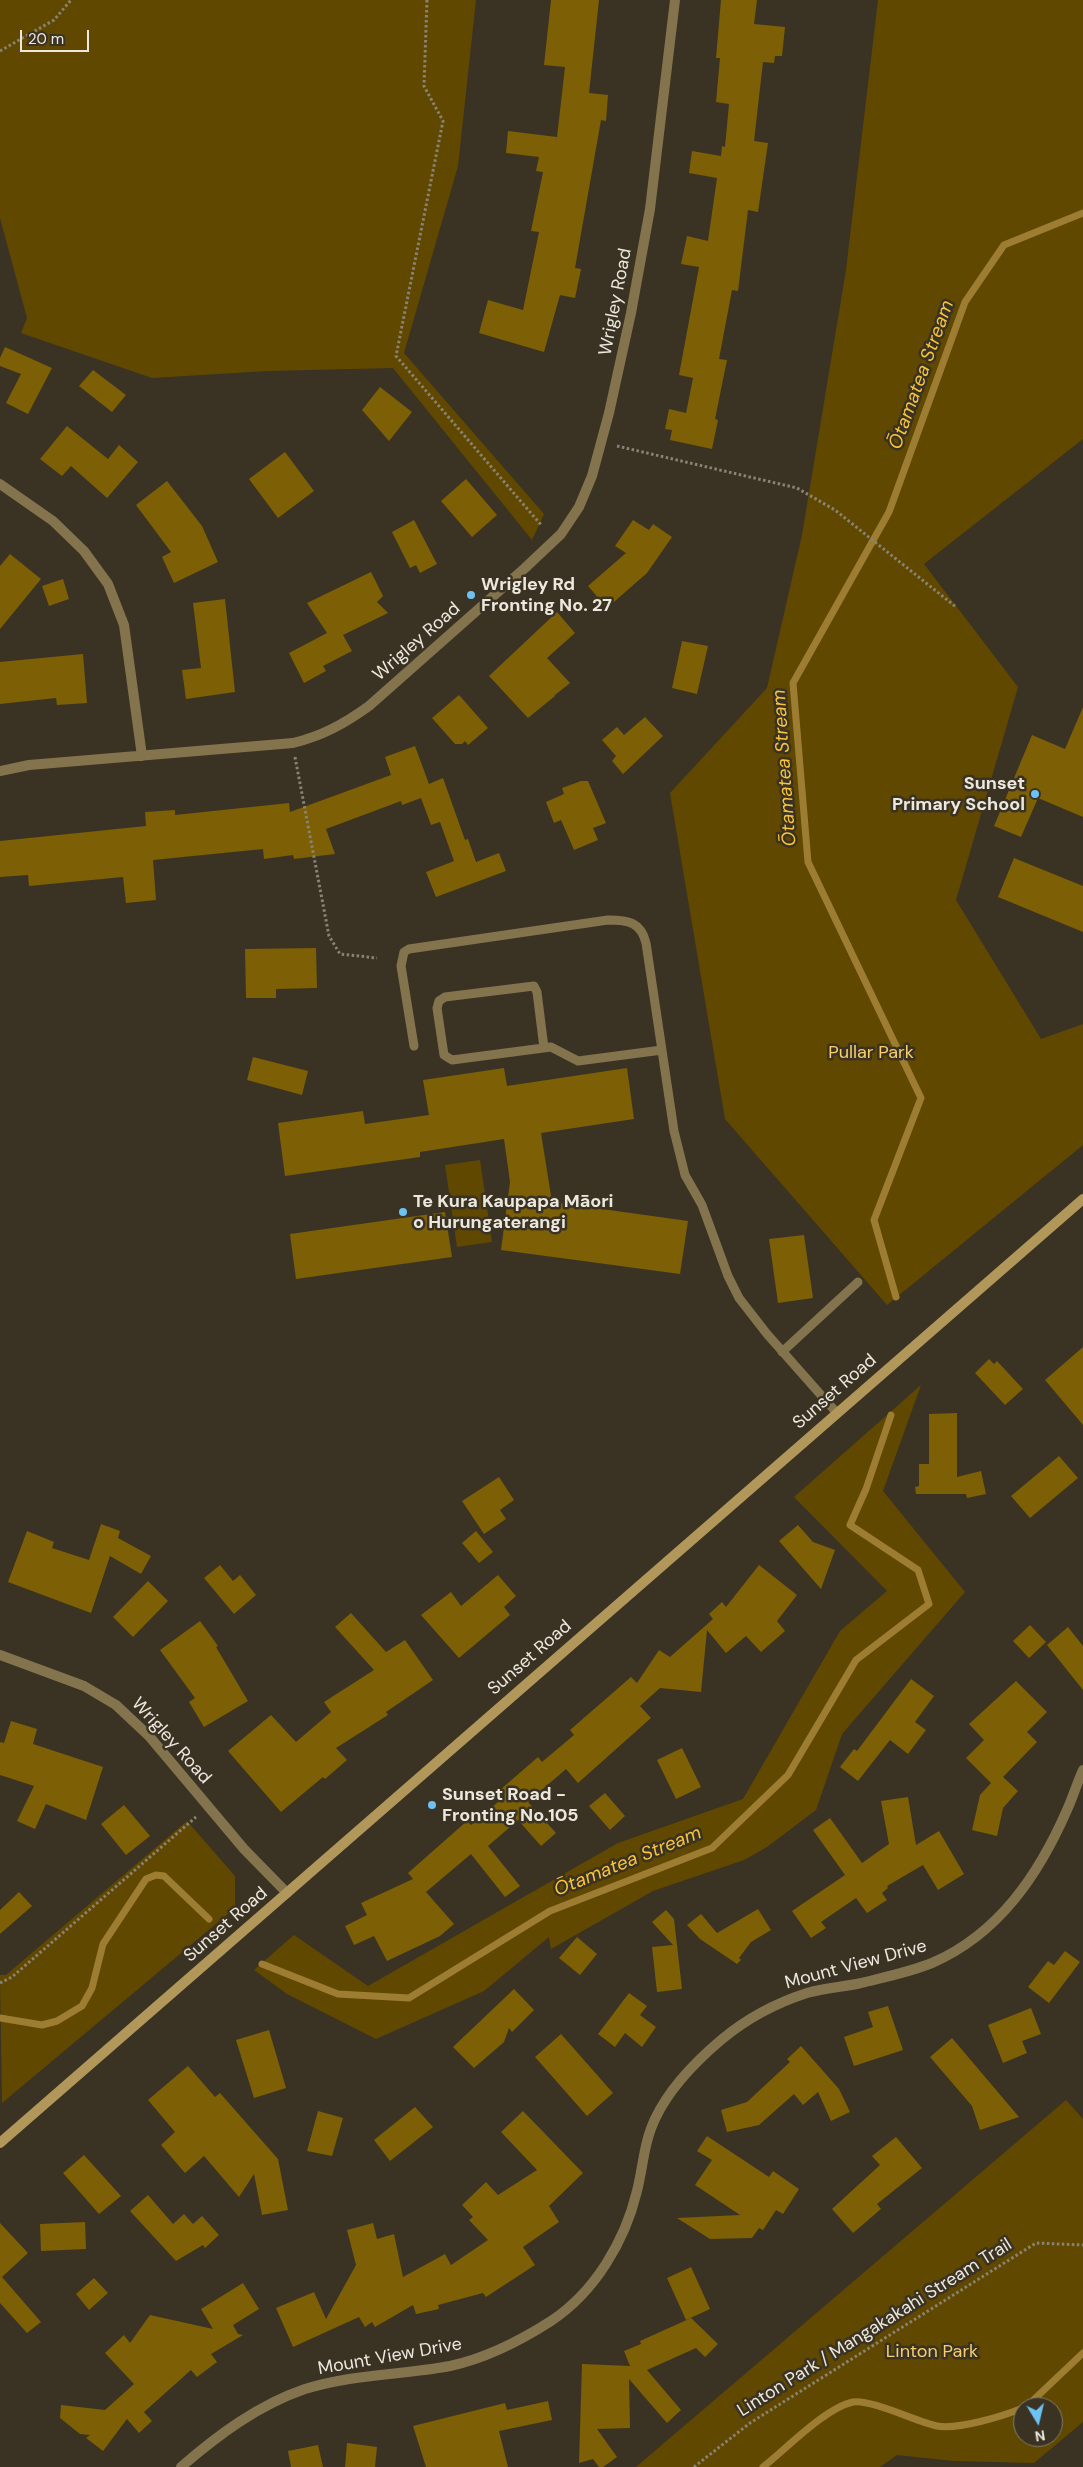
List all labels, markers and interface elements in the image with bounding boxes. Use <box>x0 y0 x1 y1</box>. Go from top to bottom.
scale bar <box>22 20 91 52</box>
text: 20 m <box>28 29 64 49</box>
street label: Wrigley Road <box>595 247 637 357</box>
water label: Ōtamatea Stream <box>884 297 960 453</box>
place label: Wrigley Rd Fronting No. 27 <box>481 574 612 616</box>
marker: Wrigley Rd Fronting No. 27 <box>465 589 477 601</box>
street label: Wrigley Road <box>369 598 465 686</box>
water label: Ōtamatea Stream <box>768 689 802 847</box>
place label: Sunset Primary School <box>892 773 1025 816</box>
marker: Sunset Primary School <box>1029 788 1041 800</box>
park label: Pullar Park <box>828 1042 914 1064</box>
place label: Te Kura Kaupapa Māori o Hurungaterangi <box>413 1191 613 1234</box>
marker: Te Kura Kaupapa Māori o Hurungaterangi <box>397 1206 409 1218</box>
street label: Sunset Road <box>789 1350 881 1434</box>
street label: Sunset Road <box>484 1616 576 1700</box>
street label: Wrigley Road <box>127 1693 215 1789</box>
place label: Sunset Road - Fronting No.105 <box>442 1784 579 1826</box>
marker: Sunset Road - Fronting No.105 <box>426 1799 438 1811</box>
water label: Ōtamatea Stream <box>551 1822 705 1902</box>
street label: Sunset Road <box>180 1883 272 1967</box>
street label: Mount View Drive <box>783 1936 929 1994</box>
street label: Linton Park / Mangakakahi Stream Trail <box>734 2234 1016 2422</box>
street label: Mount View Drive <box>316 2334 464 2380</box>
park label: Linton Park <box>886 2341 978 2363</box>
north arrow <box>1013 2397 1063 2447</box>
text: N <box>1034 2426 1047 2446</box>

